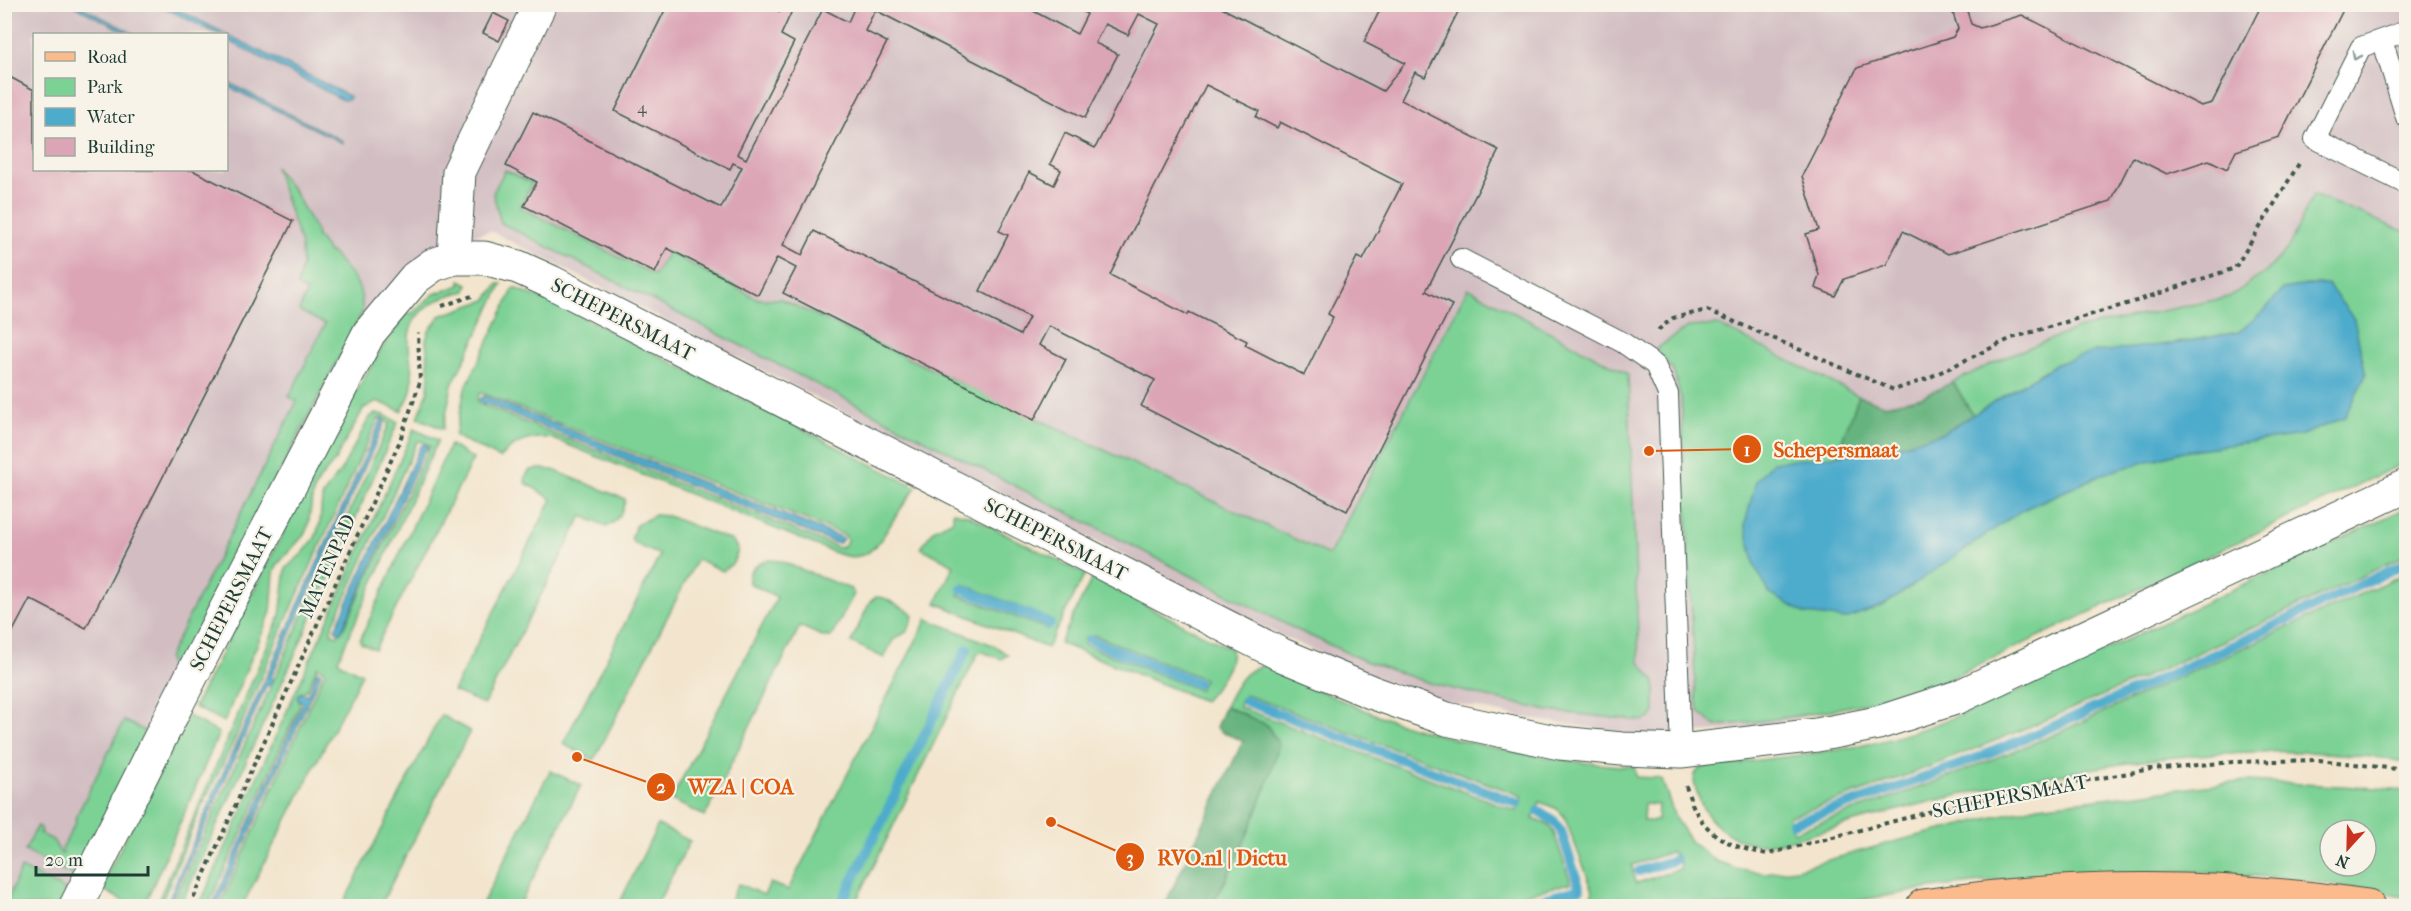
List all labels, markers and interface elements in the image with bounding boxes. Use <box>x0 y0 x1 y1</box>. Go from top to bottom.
legend <box>33 33 228 171</box>
text: Road <box>87 47 127 68</box>
one-way arrow <box>2352 49 2363 60</box>
text: Park <box>87 77 124 98</box>
house number: 4 <box>637 98 647 117</box>
text: Water <box>86 107 135 128</box>
text: Building <box>87 137 155 158</box>
street label: SCHEPERSMAAT <box>547 273 699 366</box>
callout: Schepersmaat <box>1732 430 1910 469</box>
text: Schepersmaat <box>1774 438 1899 462</box>
text: 1 <box>1744 440 1750 461</box>
street label: SCHEPERSMAAT <box>980 493 1132 586</box>
street label: MATENPAD <box>294 511 361 622</box>
street label: SCHEPERSMAAT <box>185 523 278 675</box>
callout: WZA | COA <box>646 767 806 806</box>
street label: SCHEPERSMAAT <box>1930 770 2090 823</box>
text: WZA | COA <box>687 775 795 799</box>
text: 2 <box>656 777 666 798</box>
north arrow <box>2318 818 2378 878</box>
callout: RVO.nl | Dictu <box>1115 838 1299 877</box>
scale bar <box>36 839 148 877</box>
text: RVO.nl | Dictu <box>1157 846 1287 870</box>
text: 3 <box>1126 848 1134 869</box>
text: 20 m <box>45 850 83 871</box>
text: N <box>2333 850 2352 873</box>

